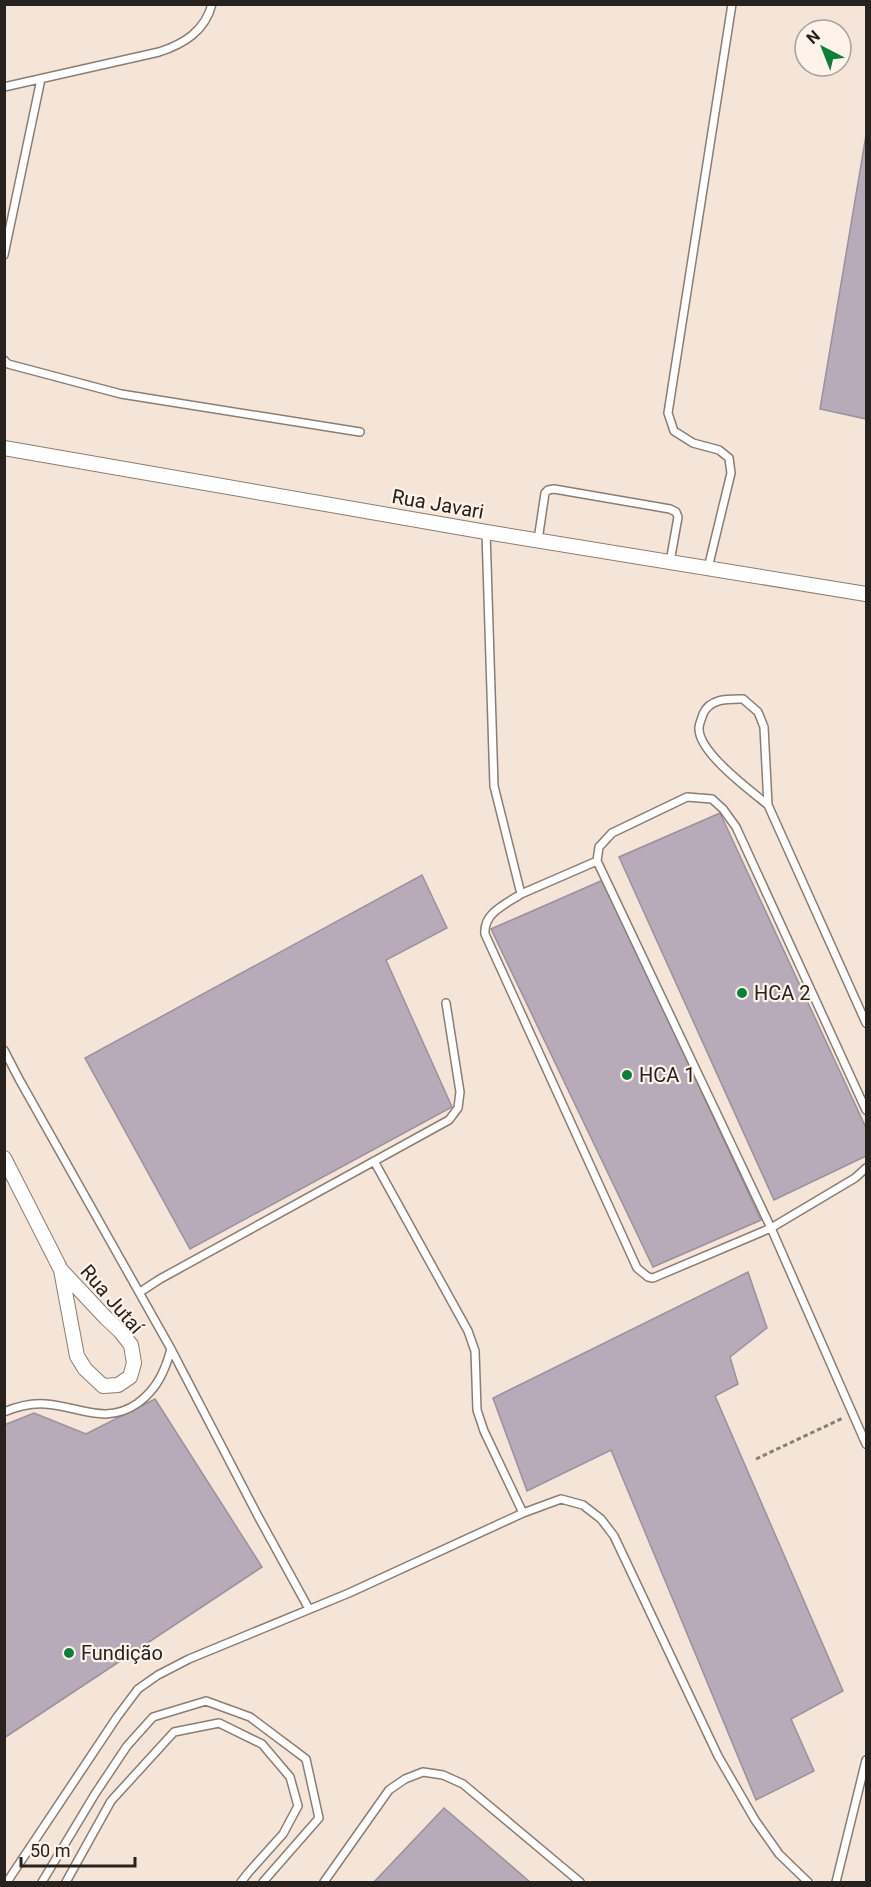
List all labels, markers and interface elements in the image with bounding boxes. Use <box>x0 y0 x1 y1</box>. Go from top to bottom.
north arrow <box>793 18 853 78</box>
text: N <box>803 26 824 48</box>
street label: Rua Javari <box>390 484 486 524</box>
place label: HCA 2 <box>754 981 811 1005</box>
marker: HCA 2 <box>735 986 749 1000</box>
place label: HCA 1 <box>639 1063 696 1087</box>
marker: HCA 1 <box>620 1068 634 1082</box>
street label: Rua Jutaí <box>76 1260 149 1339</box>
place label: Fundição <box>81 1641 163 1665</box>
marker: Fundição <box>62 1646 76 1660</box>
scale bar <box>21 1830 135 1868</box>
text: 50 m <box>30 1840 70 1861</box>

